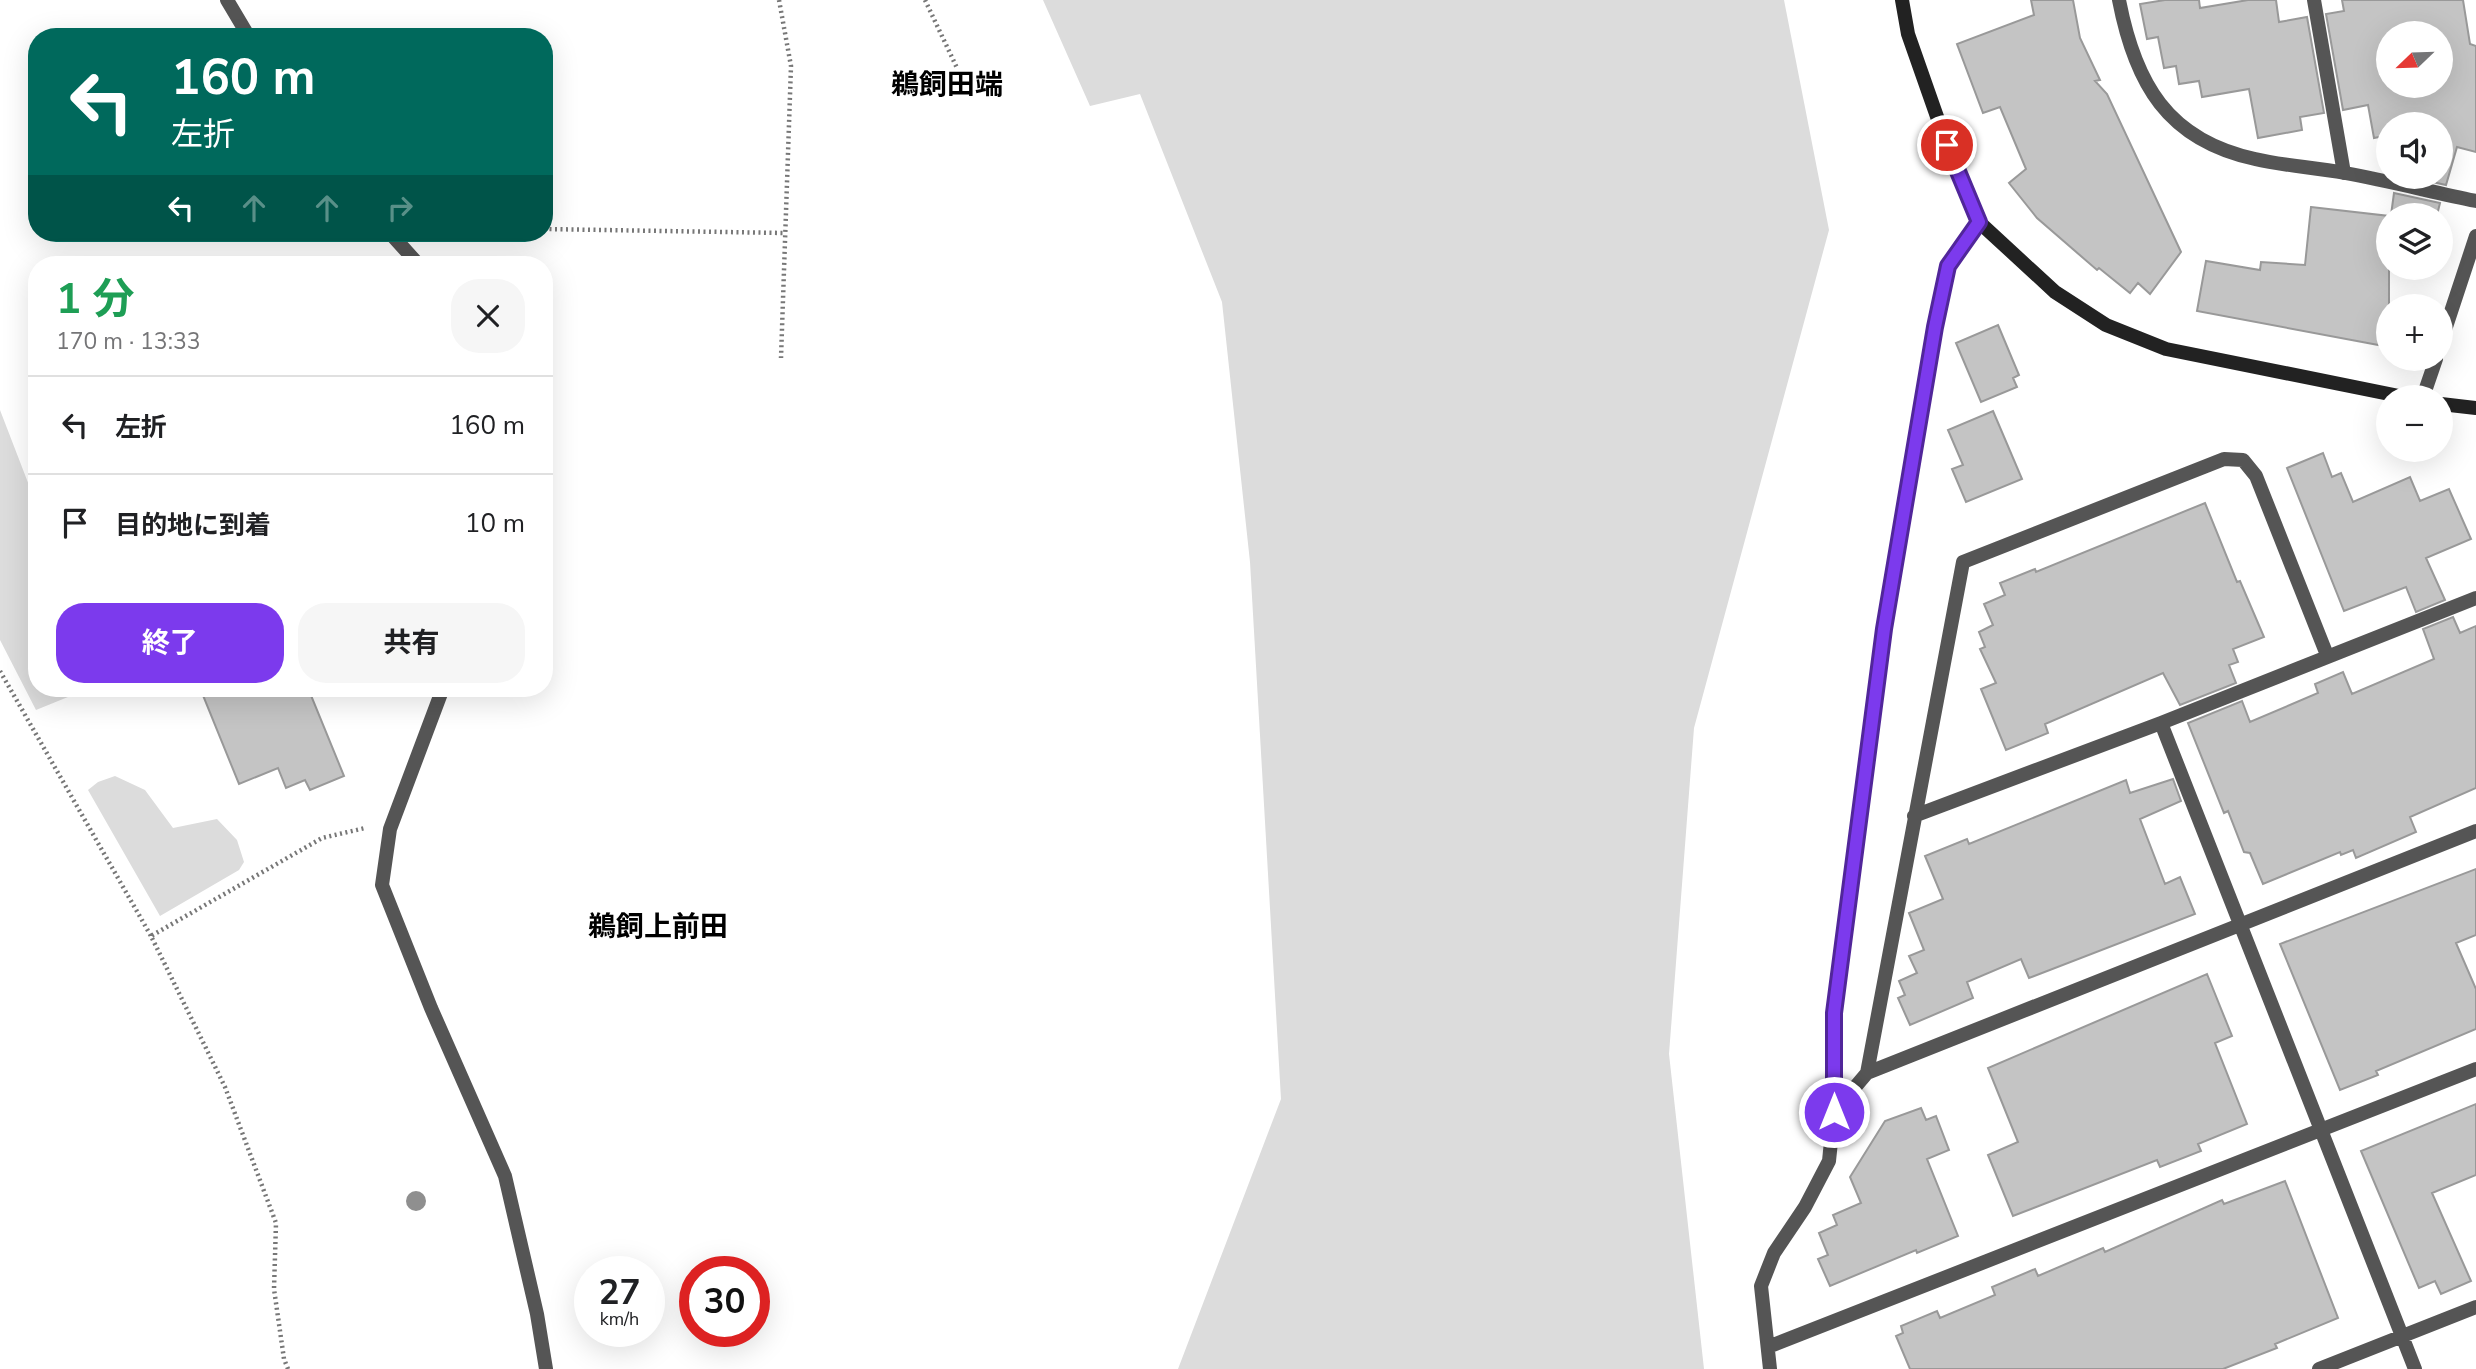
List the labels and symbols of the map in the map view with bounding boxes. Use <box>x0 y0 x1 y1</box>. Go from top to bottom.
north arrow <box>2376 21 2454 98</box>
district label: 鵜飼田端 <box>891 66 1003 104</box>
pin <box>1917 115 1977 175</box>
district label: 鵜飼上前田 <box>588 908 728 946</box>
position arrow <box>1797 1075 1871 1149</box>
speed limit sign: 30 <box>679 1256 770 1347</box>

